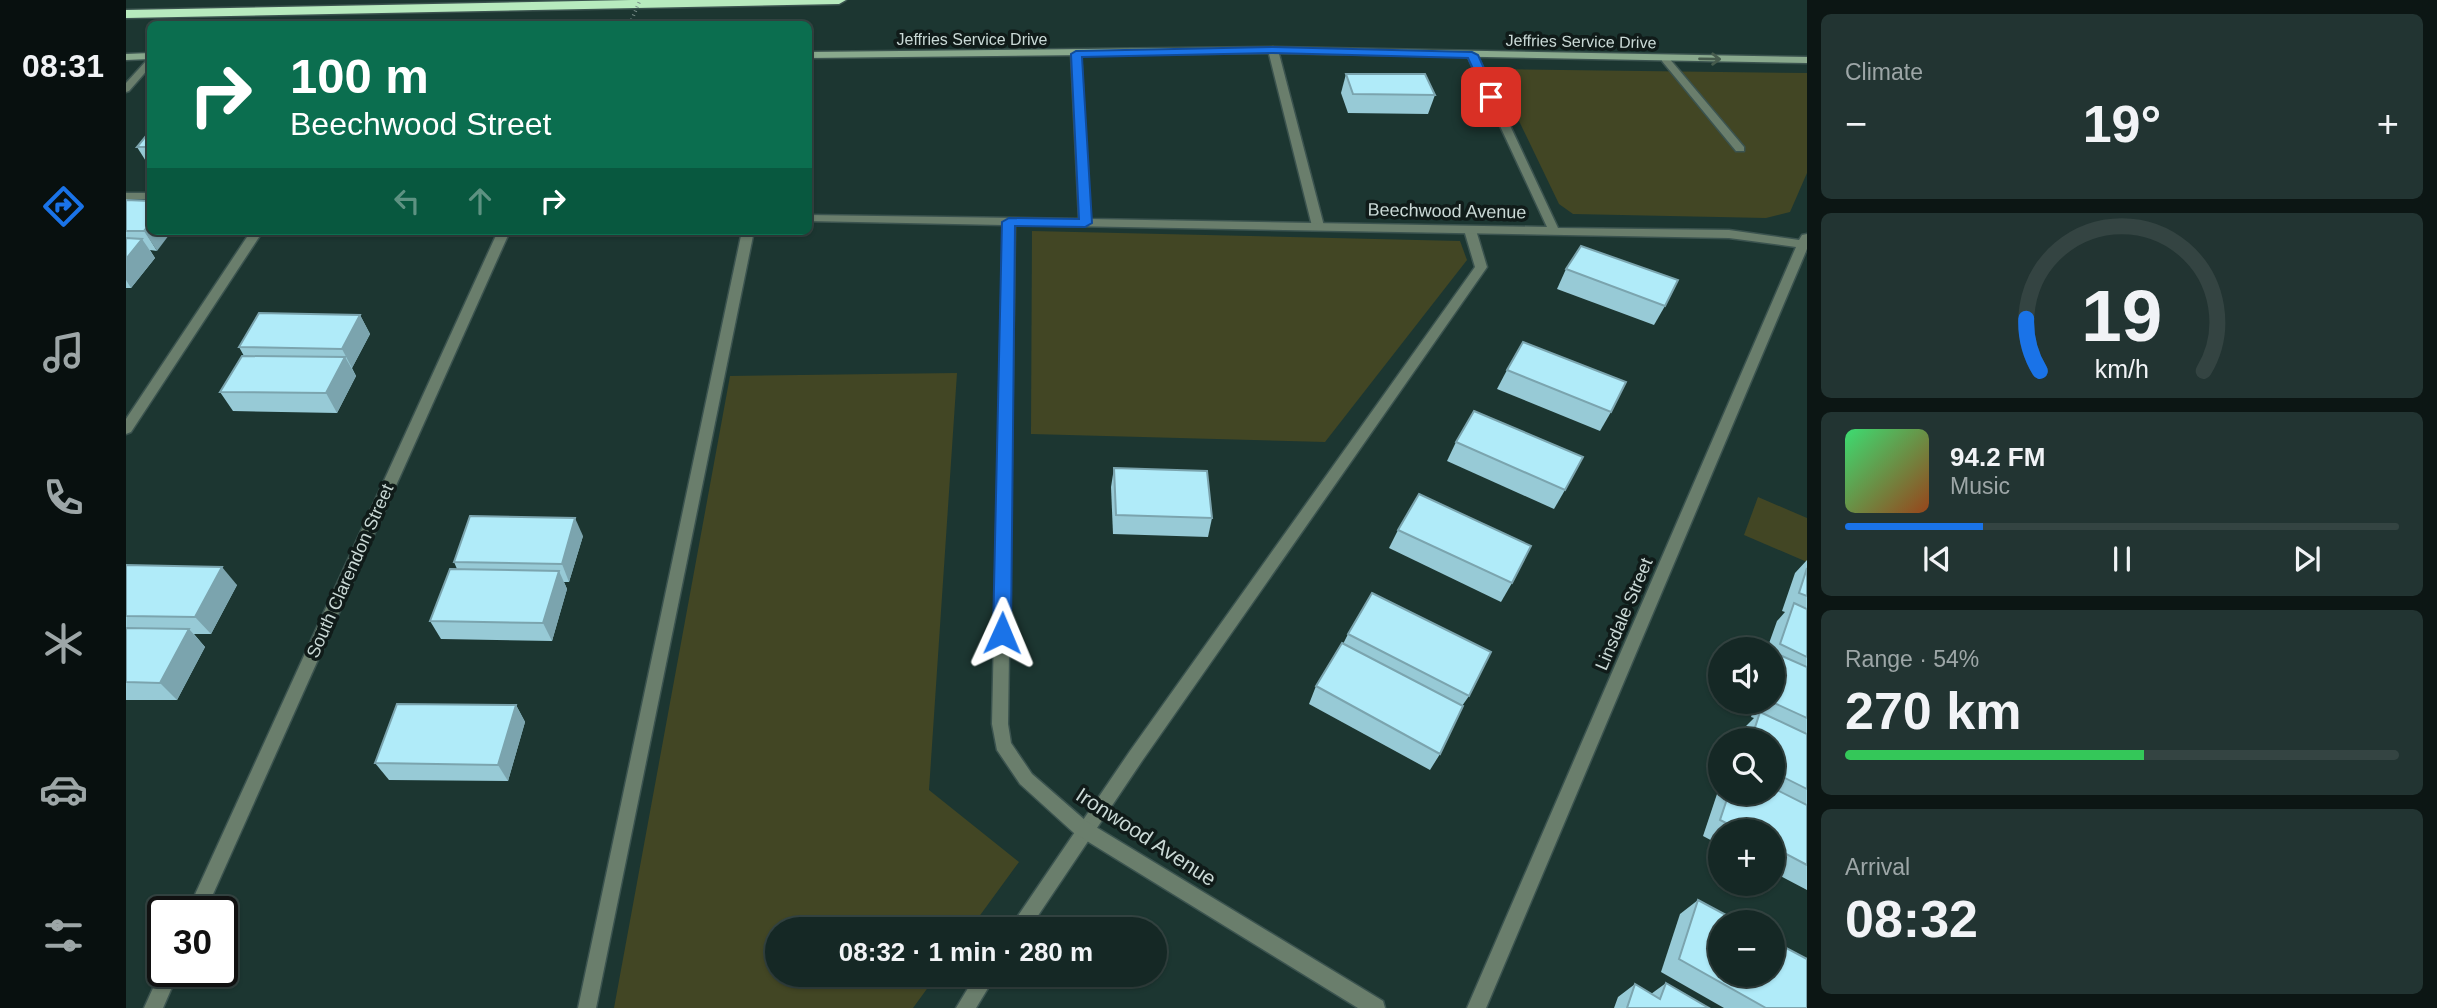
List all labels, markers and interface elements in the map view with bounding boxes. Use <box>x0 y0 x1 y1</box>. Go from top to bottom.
street label: Jeffries Service Drive <box>897 31 1048 48</box>
street label: Jeffries Service Drive <box>1505 32 1657 51</box>
text: 08:31 <box>22 48 104 84</box>
icon: right <box>175 49 266 140</box>
text: 100 m <box>290 49 429 103</box>
one-way arrow <box>1698 52 1721 66</box>
text: Climate <box>1845 59 1923 85</box>
pin <box>1461 67 1521 127</box>
icon: arrive <box>1472 78 1510 116</box>
text: 19° <box>2083 95 2161 153</box>
text: − <box>1845 103 1867 145</box>
text: + <box>2377 103 2399 145</box>
text: Beechwood Street <box>290 106 552 142</box>
icon: directions <box>39 182 88 231</box>
icon: left <box>388 182 426 220</box>
icon: ahead <box>461 182 499 220</box>
icon: right <box>534 182 572 220</box>
street label: Beechwood Avenue <box>1367 200 1527 222</box>
text: 19 <box>2082 276 2162 357</box>
icon: music <box>39 328 88 377</box>
text: km/h <box>2095 355 2149 383</box>
text: 94.2 FM <box>1950 442 2045 472</box>
icon: phone <box>39 473 88 522</box>
text: Music <box>1950 473 2010 499</box>
street label: South Clarendon Street <box>303 481 397 661</box>
icon: previous <box>1918 540 1956 578</box>
icon: pause <box>2103 540 2141 578</box>
icon: next <box>2288 540 2326 578</box>
street label: Linsdale Street <box>1591 555 1657 673</box>
position arrow <box>965 596 1039 670</box>
icon: climate <box>39 619 88 668</box>
map controls <box>1708 637 1785 987</box>
button: sound <box>1708 637 1785 714</box>
text: Range · 54% <box>1845 646 1979 672</box>
text: 270 km <box>1845 682 2021 740</box>
button: search <box>1708 728 1785 805</box>
icon: car <box>39 765 88 814</box>
street label: Ironwood Avenue <box>1072 783 1220 890</box>
button: + <box>1708 819 1785 896</box>
text: Arrival <box>1845 854 1910 880</box>
text: 08:32 <box>1845 890 1978 948</box>
speed limit sign: 30 <box>147 896 238 987</box>
button: − <box>1708 910 1785 987</box>
icon: filters <box>39 911 88 960</box>
text: 08:32 · 1 min · 280 m <box>839 937 1093 967</box>

